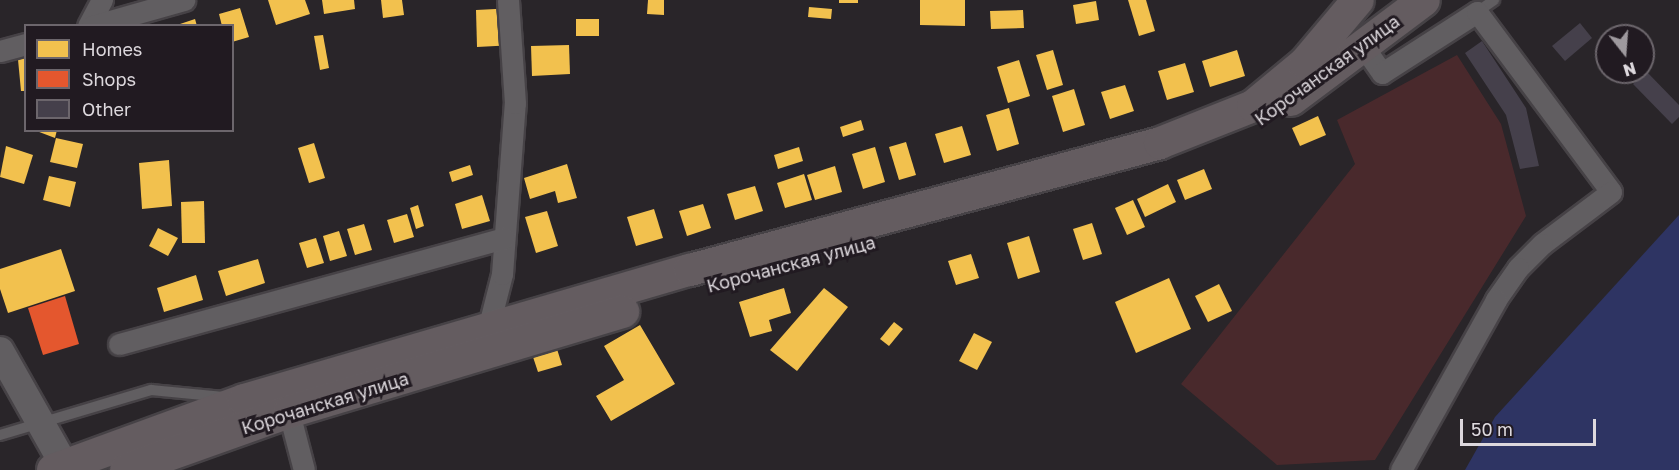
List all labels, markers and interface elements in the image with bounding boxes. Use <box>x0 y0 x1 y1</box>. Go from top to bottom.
street label: Корочанская улица <box>1250 10 1404 130</box>
legend <box>24 24 234 132</box>
north arrow <box>1595 24 1655 84</box>
text: Homes <box>82 38 142 60</box>
text: N <box>1621 58 1638 81</box>
text: Shops <box>82 68 136 90</box>
text: Other <box>82 98 131 120</box>
street label: Корочанская улица <box>704 231 878 297</box>
street label: Корочанская улица <box>239 367 411 439</box>
scale bar <box>1463 407 1600 445</box>
text: 50 m <box>1471 418 1513 440</box>

